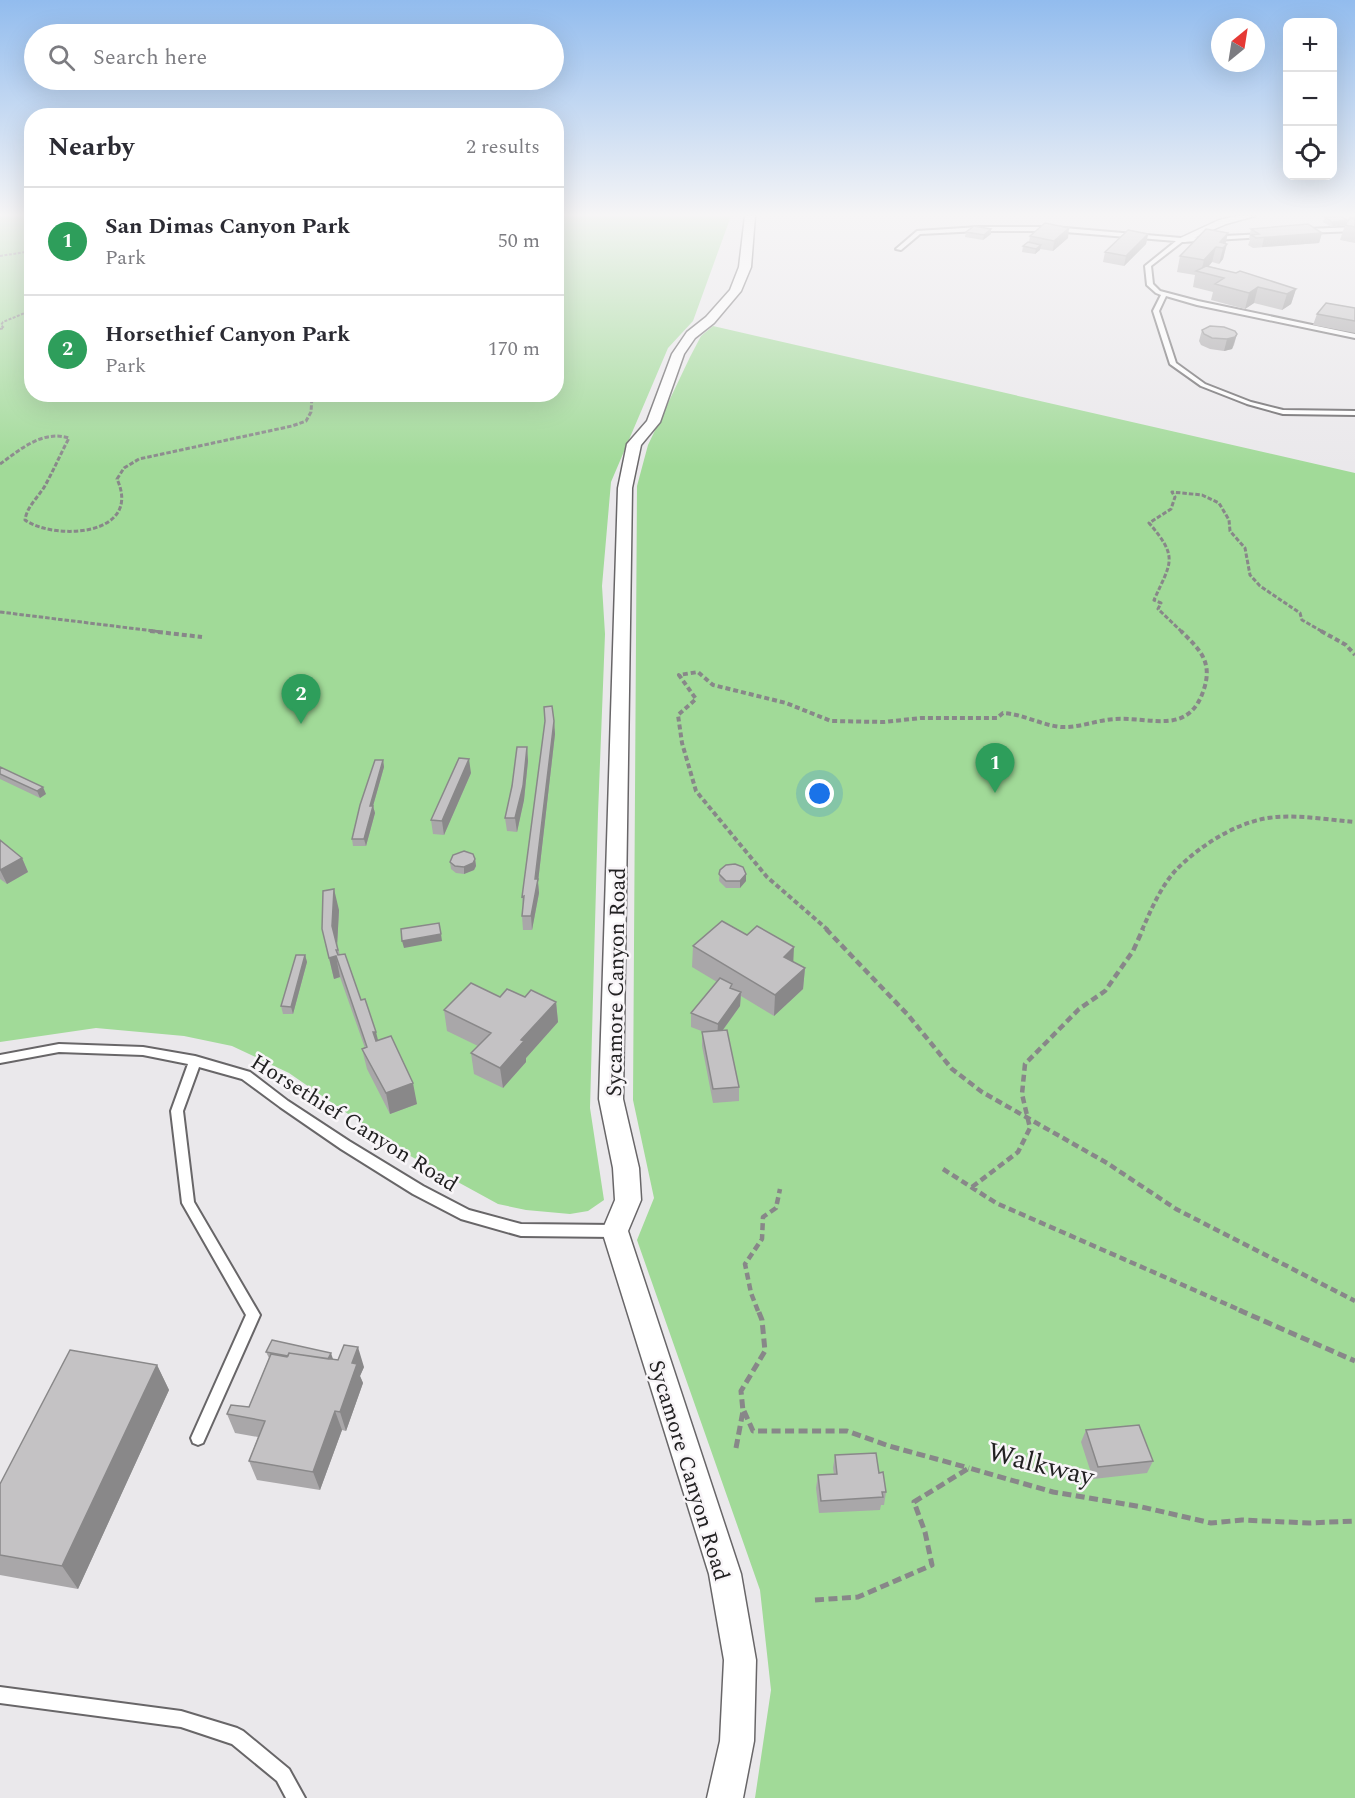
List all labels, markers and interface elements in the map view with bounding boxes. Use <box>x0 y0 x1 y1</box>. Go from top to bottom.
north arrow <box>1211 18 1265 72</box>
map controls <box>1283 18 1337 180</box>
button: + <box>1283 18 1337 72</box>
search box <box>24 24 564 90</box>
icon: search <box>45 41 78 74</box>
text: Search here <box>93 41 207 74</box>
button: − <box>1283 72 1337 126</box>
button: locate <box>1283 126 1337 180</box>
text: Nearby <box>48 127 134 167</box>
text: 2 results <box>466 132 540 162</box>
text: San Dimas Canyon Park <box>105 210 350 243</box>
text: 1 <box>62 226 73 256</box>
text: 50 m <box>498 226 540 256</box>
text: Park <box>105 243 146 273</box>
text: Horsethief Canyon Park <box>105 318 350 351</box>
text: 2 <box>62 334 73 364</box>
text: 170 m <box>488 334 540 364</box>
text: Park <box>105 351 146 381</box>
pin: 2 <box>282 674 320 724</box>
pin: 1 <box>976 744 1014 793</box>
your location <box>805 779 834 808</box>
street label: Sycamore Canyon Road <box>598 867 635 1097</box>
street label: Horsethief Canyon Road <box>244 1046 464 1201</box>
street label: Sycamore Canyon Road <box>639 1356 738 1585</box>
street label: Walkway <box>983 1431 1099 1499</box>

